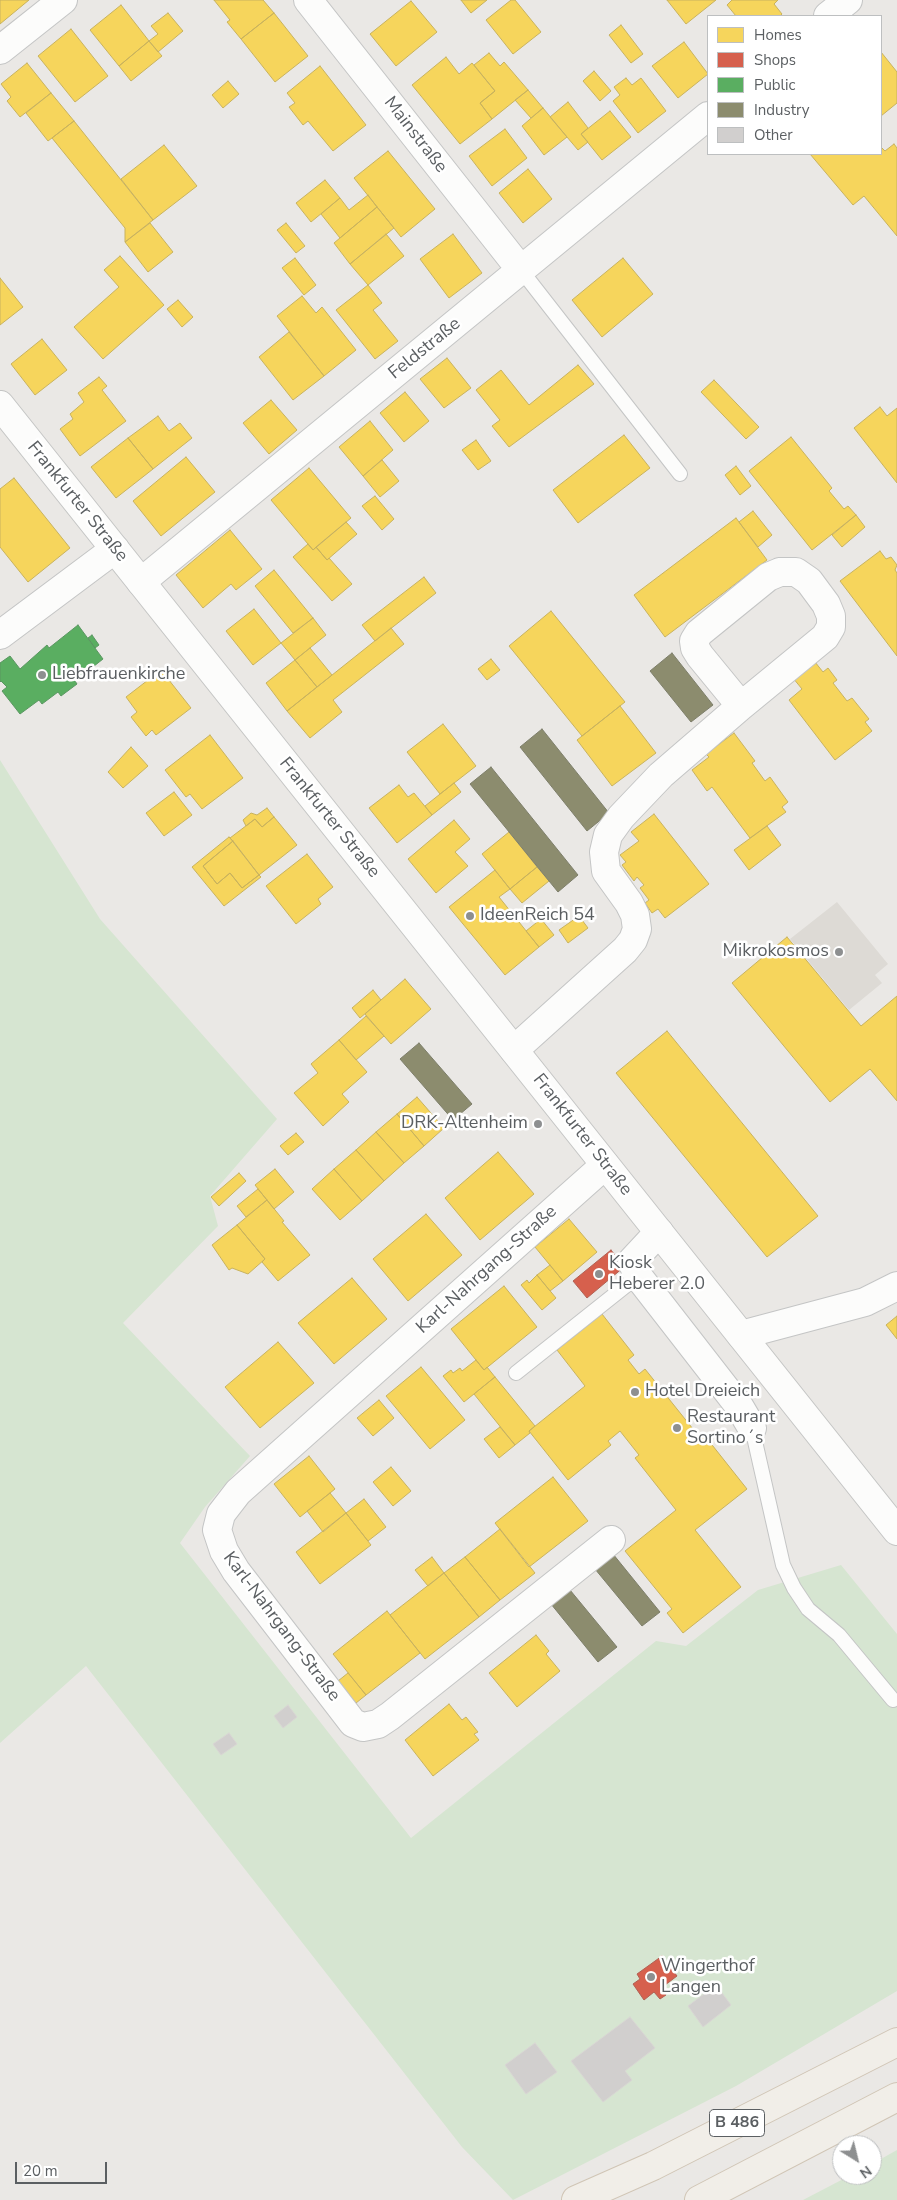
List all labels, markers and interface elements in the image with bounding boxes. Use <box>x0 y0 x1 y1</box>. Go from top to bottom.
legend <box>707 15 882 155</box>
text: Homes <box>754 25 802 45</box>
text: Shops <box>754 50 796 70</box>
text: Public <box>754 75 795 95</box>
street label: Mainstraße <box>379 93 451 177</box>
text: Industry <box>754 100 809 120</box>
text: Other <box>754 125 793 145</box>
street label: Feldstraße <box>385 313 465 385</box>
street label: Frankfurter Straße <box>22 437 132 567</box>
place label: Liebfrauenkirche <box>52 664 185 686</box>
marker: Liebfrauenkirche <box>36 669 48 681</box>
street label: Frankfurter Straße <box>274 753 384 883</box>
place label: IdeenReich 54 <box>480 905 595 927</box>
marker: IdeenReich 54 <box>464 910 476 922</box>
place label: Mikrokosmos <box>723 941 829 963</box>
marker: Mikrokosmos <box>833 946 845 958</box>
street label: Frankfurter Straße <box>528 1070 636 1200</box>
place label: DRK-Altenheim <box>401 1113 528 1135</box>
marker: DRK-Altenheim <box>532 1118 544 1130</box>
street label: Karl-Nahrgang-Straße <box>412 1201 562 1339</box>
place label: Kiosk Heberer 2.0 <box>609 1253 705 1296</box>
marker: Kiosk Heberer 2.0 <box>593 1268 605 1280</box>
place label: Hotel Dreieich <box>645 1381 760 1403</box>
marker: Hotel Dreieich <box>629 1386 641 1398</box>
place label: Restaurant Sortino´s <box>687 1407 775 1450</box>
marker: Restaurant Sortino´s <box>671 1422 683 1434</box>
street label: Karl-Nahrgang-Straße <box>218 1548 344 1706</box>
place label: Wingerthof Langen <box>661 1956 755 1998</box>
marker: Wingerthof Langen <box>645 1971 657 1983</box>
road number: B 486 <box>710 2110 764 2136</box>
north arrow <box>832 2135 882 2185</box>
scale bar <box>18 2152 110 2184</box>
text: 20 m <box>23 2161 58 2181</box>
text: N <box>856 2161 875 2182</box>

